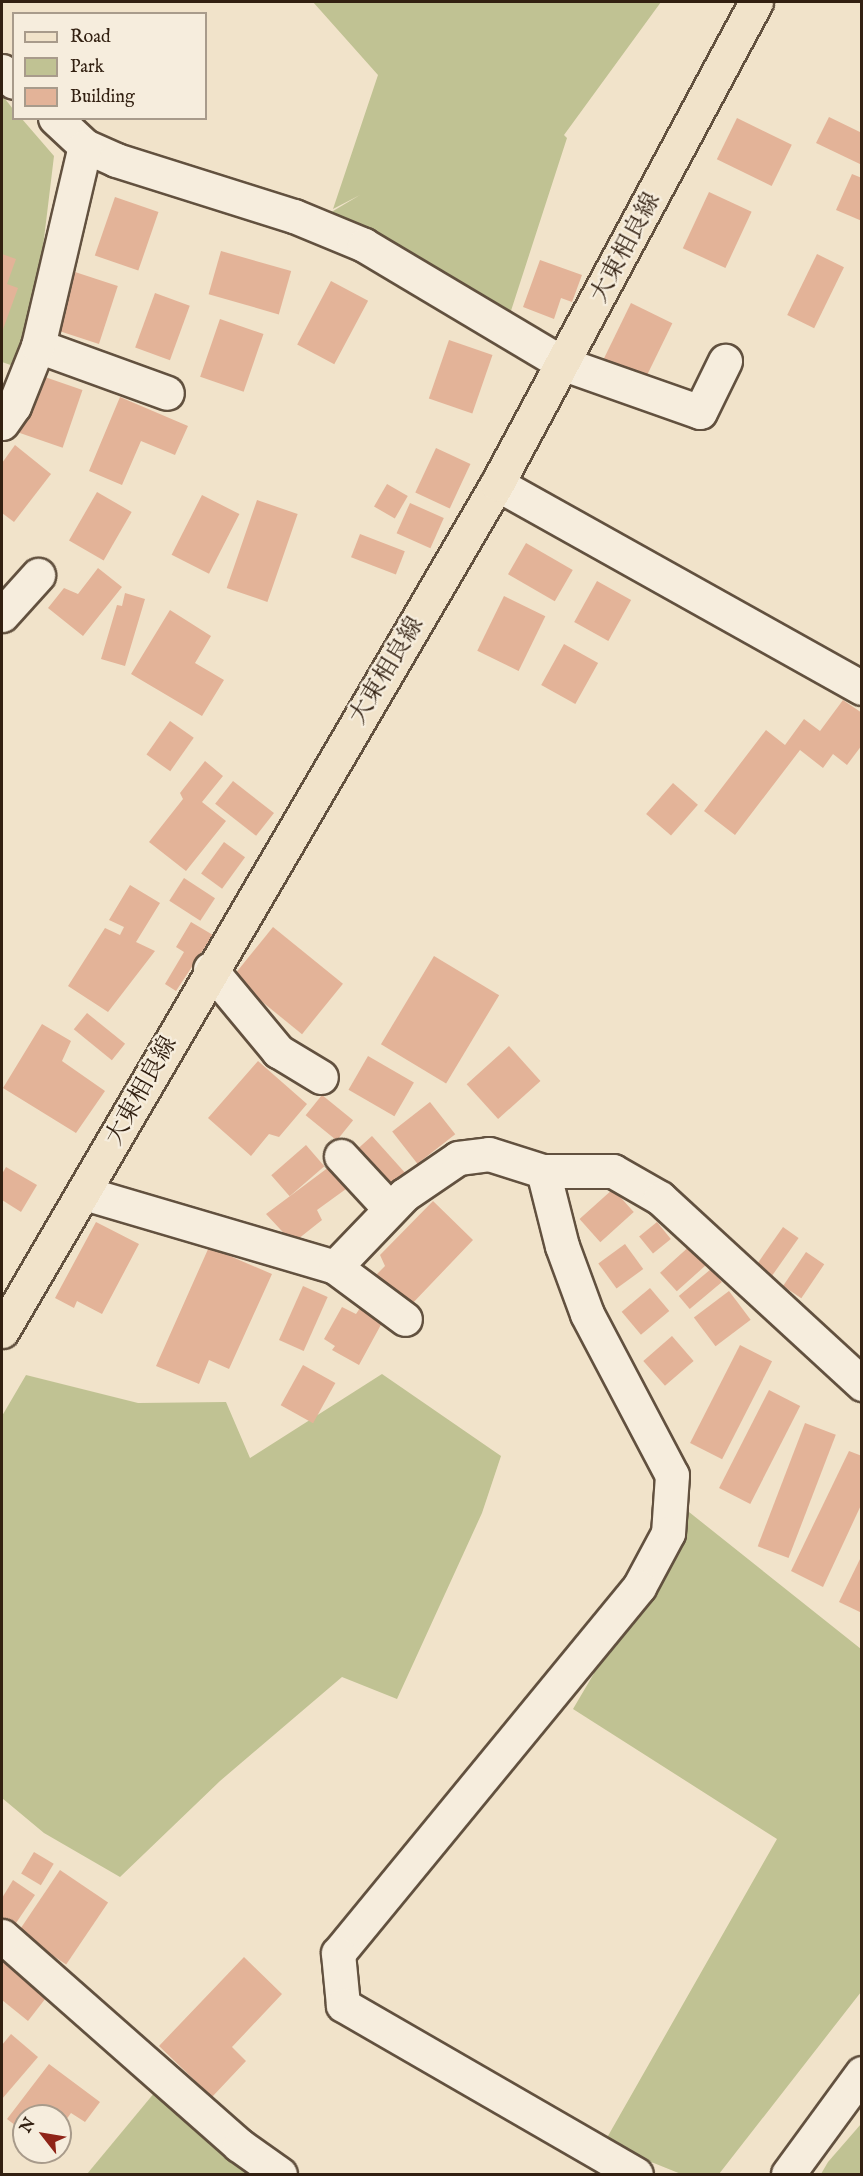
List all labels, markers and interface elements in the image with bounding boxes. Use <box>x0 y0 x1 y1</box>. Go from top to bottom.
legend <box>12 12 207 120</box>
text: Road <box>70 26 111 49</box>
text: Park <box>70 56 104 79</box>
text: Building <box>70 86 135 109</box>
street label: 大東相良線 <box>585 188 667 308</box>
street label: 大東相良線 <box>344 612 430 730</box>
street label: 大東相良線 <box>100 1032 184 1150</box>
north arrow <box>12 2104 72 2164</box>
text: N <box>16 2115 40 2137</box>

